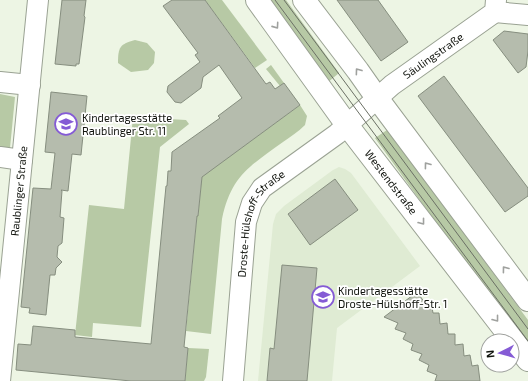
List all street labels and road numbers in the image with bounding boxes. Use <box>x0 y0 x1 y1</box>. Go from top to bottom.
street label: Säulingstraße <box>400 30 466 81</box>
street label: Raublinger Straße <box>7 145 29 237</box>
street label: Westendstraße <box>362 147 420 217</box>
street label: Droste-Hülshoff-Straße <box>234 167 287 278</box>

